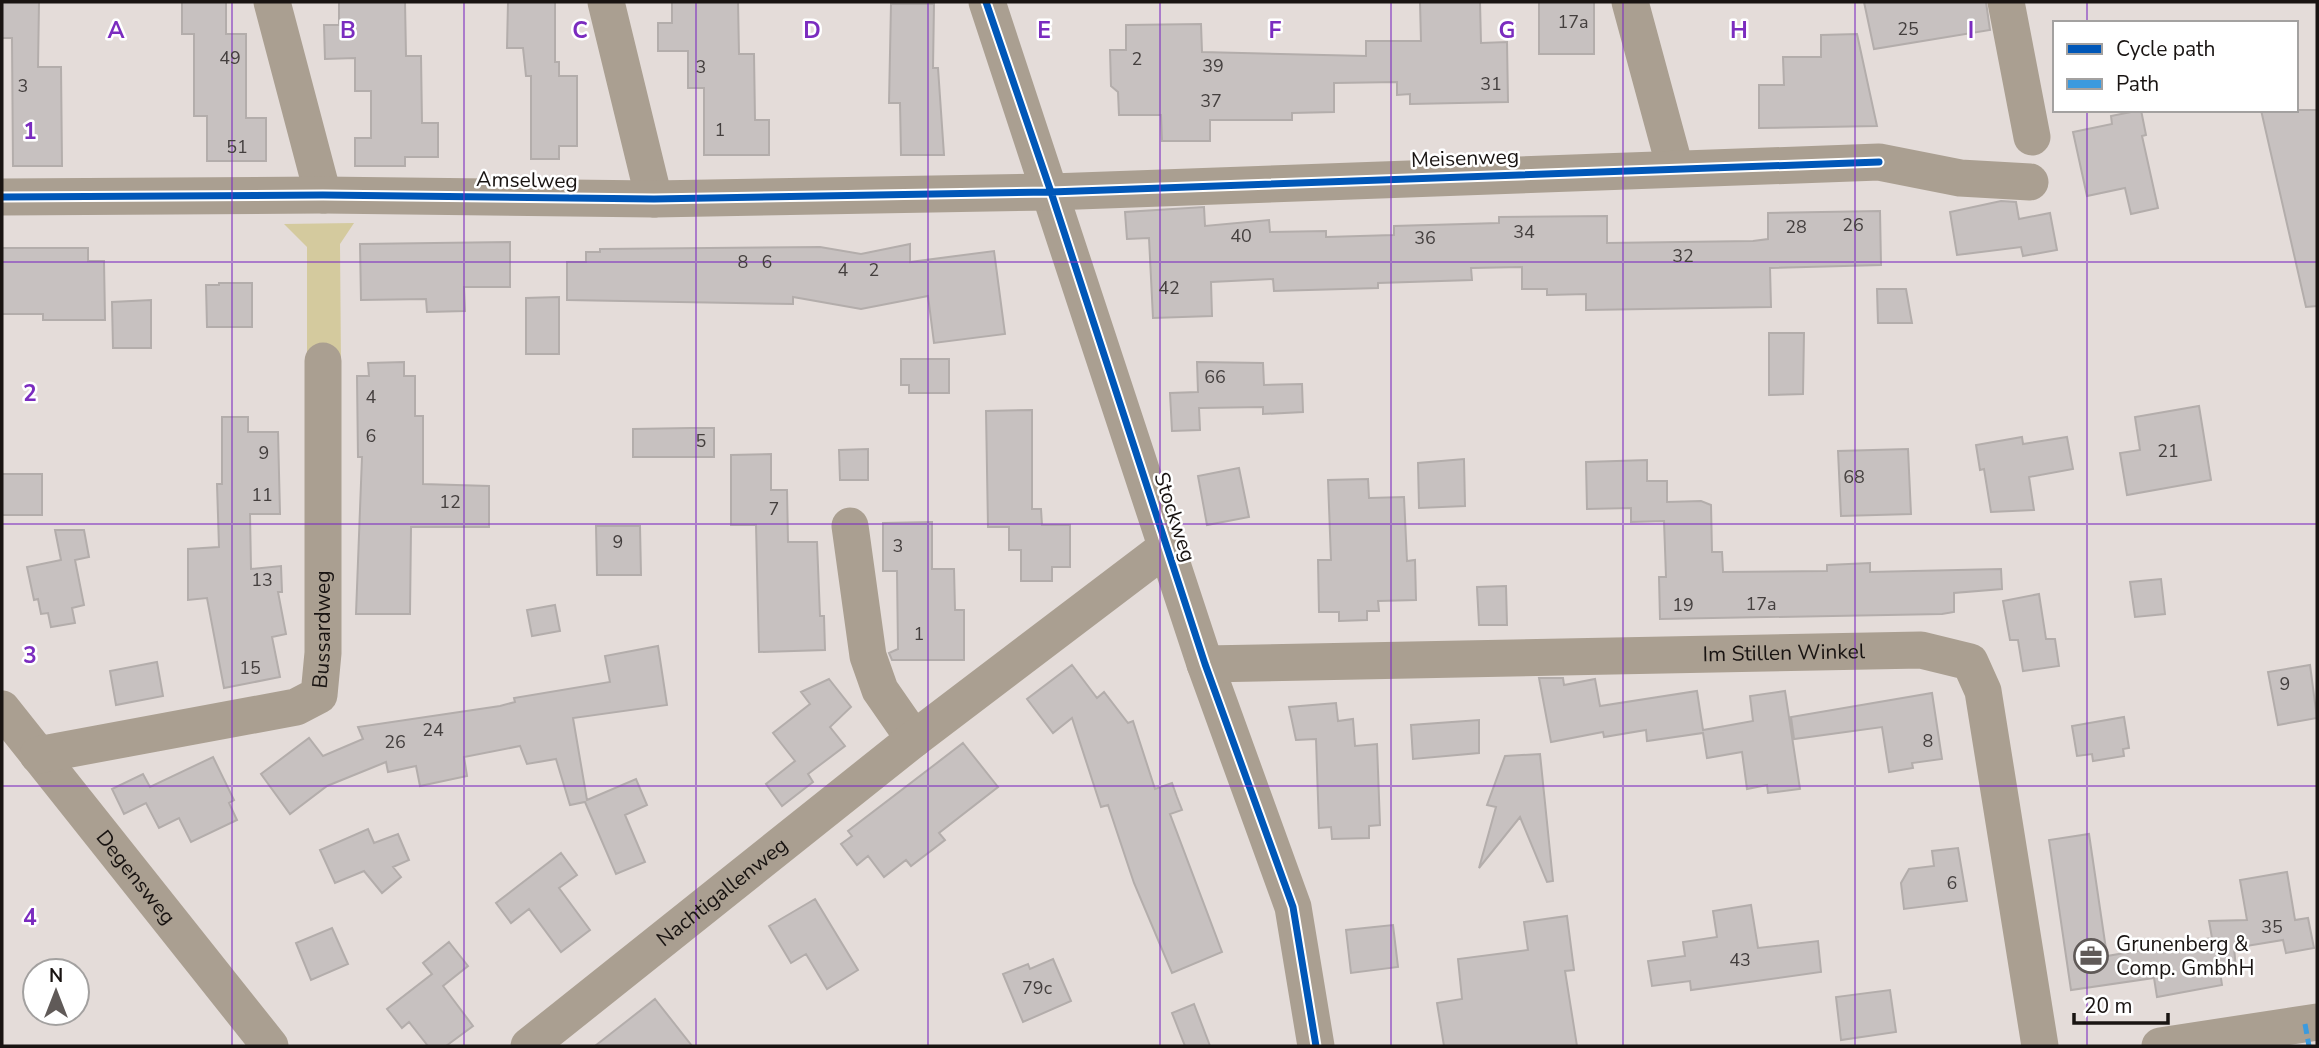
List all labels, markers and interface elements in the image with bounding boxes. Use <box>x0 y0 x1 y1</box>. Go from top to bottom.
house number: 17a <box>1557 10 1589 34</box>
text: A <box>107 15 125 46</box>
text: B <box>340 15 356 46</box>
text: C <box>572 15 588 46</box>
text: D <box>803 15 821 46</box>
text: E <box>1037 15 1051 46</box>
text: F <box>1269 15 1282 46</box>
text: G <box>1499 15 1515 46</box>
text: H <box>1730 15 1748 46</box>
text: I <box>1968 15 1974 46</box>
house number: 25 <box>1897 17 1919 41</box>
legend <box>2053 21 2298 112</box>
text: Cycle path <box>2116 35 2215 63</box>
house number: 49 <box>219 46 241 70</box>
house number: 2 <box>1132 47 1142 71</box>
house number: 39 <box>1202 54 1224 78</box>
house number: 3 <box>696 55 706 79</box>
text: Path <box>2116 70 2159 98</box>
house number: 31 <box>1480 72 1502 96</box>
house number: 3 <box>18 74 28 98</box>
house number: 37 <box>1200 89 1222 113</box>
text: 1 <box>23 116 37 147</box>
house number: 1 <box>715 118 725 142</box>
house number: 51 <box>226 135 248 159</box>
street label: Meisenweg <box>1410 142 1520 174</box>
street label: Amselweg <box>476 165 578 195</box>
house number: 26 <box>1842 213 1864 237</box>
house number: 28 <box>1785 215 1807 239</box>
house number: 34 <box>1513 220 1535 244</box>
house number: 40 <box>1230 224 1252 248</box>
house number: 36 <box>1414 226 1436 250</box>
house number: 32 <box>1672 244 1694 268</box>
house number: 8 <box>738 250 748 274</box>
house number: 6 <box>762 250 772 274</box>
house number: 4 <box>838 258 849 282</box>
house number: 2 <box>869 258 879 282</box>
house number: 42 <box>1158 276 1180 300</box>
house number: 66 <box>1204 365 1226 389</box>
text: 2 <box>23 378 37 409</box>
house number: 4 <box>366 385 377 409</box>
house number: 6 <box>366 424 376 448</box>
house number: 5 <box>696 429 706 453</box>
house number: 21 <box>2157 439 2179 463</box>
house number: 9 <box>259 441 269 465</box>
house number: 68 <box>1843 465 1865 489</box>
street label: Stockweg <box>1147 469 1203 565</box>
house number: 11 <box>251 483 273 507</box>
house number: 12 <box>439 490 461 514</box>
house number: 7 <box>769 497 779 521</box>
house number: 9 <box>613 530 623 554</box>
house number: 3 <box>893 534 903 558</box>
house number: 13 <box>251 568 273 592</box>
street label: Bussardweg <box>306 571 337 690</box>
house number: 17a <box>1745 592 1777 616</box>
house number: 19 <box>1672 593 1694 617</box>
house number: 1 <box>914 622 924 646</box>
street label: Im Stillen Winkel <box>1702 637 1866 668</box>
text: 3 <box>23 640 37 671</box>
house number: 15 <box>239 656 261 680</box>
house number: 9 <box>2280 672 2290 696</box>
house number: 24 <box>422 718 444 742</box>
house number: 8 <box>1923 729 1933 753</box>
house number: 26 <box>384 730 406 754</box>
street label: Degensweg <box>90 824 182 930</box>
street label: Nachtigallenweg <box>651 831 794 953</box>
house number: 6 <box>1947 871 1957 895</box>
text: 4 <box>23 902 37 933</box>
house number: 35 <box>2261 915 2283 939</box>
place label: Grunenberg & Comp. GmbhH <box>2116 930 2254 982</box>
office icon: Grunenberg & Comp. GmbhH <box>2072 937 2110 975</box>
house number: 43 <box>1729 948 1751 972</box>
north arrow <box>21 957 91 1027</box>
text: N <box>49 963 63 989</box>
house number: 79c <box>1022 976 1052 1000</box>
scale bar <box>2074 982 2168 1026</box>
text: 20 m <box>2084 992 2133 1020</box>

